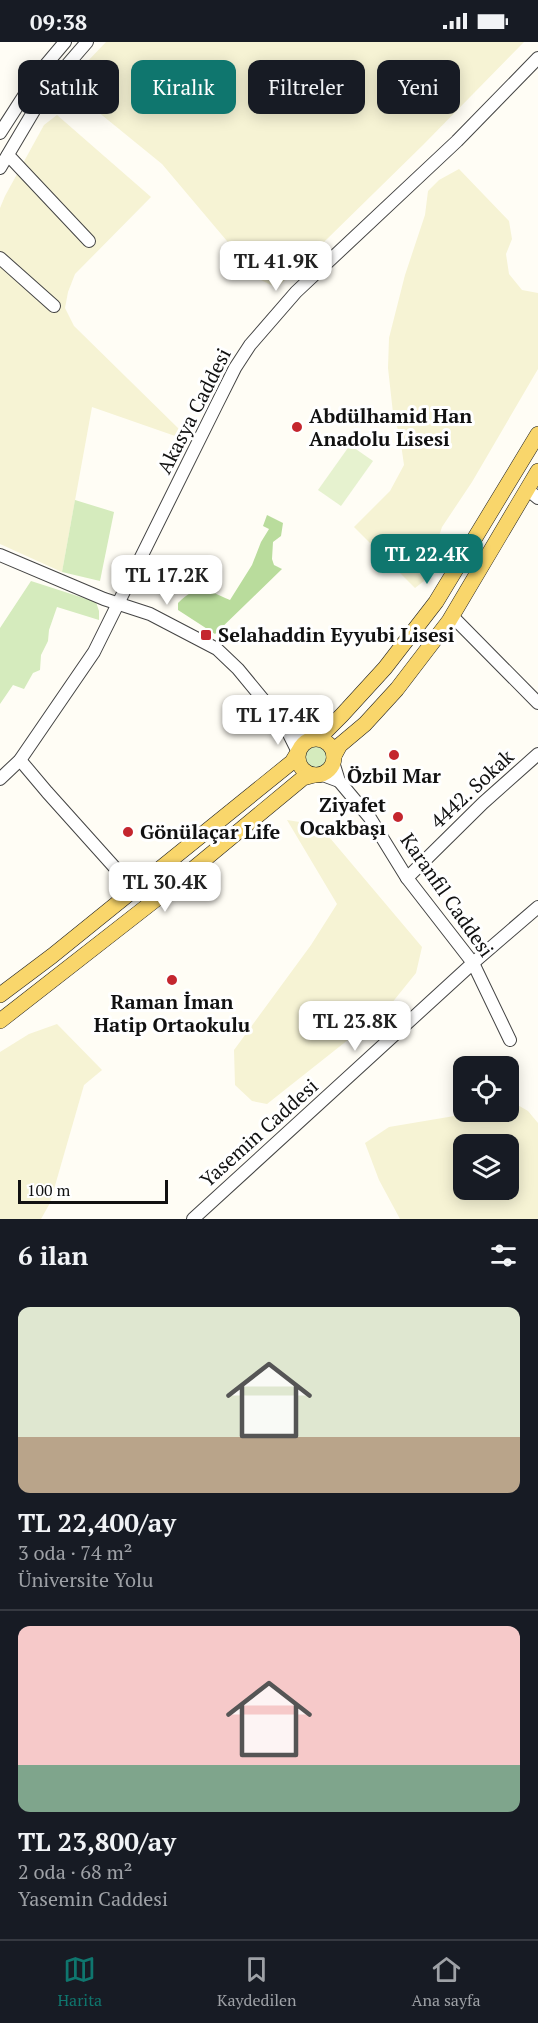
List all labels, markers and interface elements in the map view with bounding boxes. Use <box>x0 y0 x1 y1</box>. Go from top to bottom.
text: 09:38 <box>30 7 87 36</box>
chip: Satılık <box>18 60 119 114</box>
chip: Kiralık <box>131 60 236 114</box>
chip: Filtreler <box>248 60 365 114</box>
chip: Yeni <box>377 60 460 114</box>
pin: TL 41.9K <box>214 241 338 292</box>
text: TL 41.9K <box>234 247 318 274</box>
street label: Akasya Caddesi <box>150 343 237 478</box>
place label: Abdülhamid Han Anadolu Lisesi <box>309 402 472 452</box>
marker: Abdülhamid Han Anadolu Lisesi <box>290 420 304 434</box>
pin: TL 22.4K <box>365 534 489 585</box>
text: TL 22.4K <box>385 540 469 567</box>
pin: TL 17.2K <box>105 555 229 606</box>
text: TL 17.2K <box>125 561 209 588</box>
place label: Selahaddin Eyyubi Lisesi <box>218 621 455 648</box>
marker: Selahaddin Eyyubi Lisesi <box>199 628 213 642</box>
pin: TL 17.4K <box>216 695 340 746</box>
text: TL 17.4K <box>236 701 320 728</box>
street label: 4442. Sokak <box>424 743 520 834</box>
marker: Özbil Mar <box>387 748 401 762</box>
place label: Özbil Mar <box>347 762 441 789</box>
place label: Ziyafet Ocakbaşı <box>300 791 386 841</box>
marker: Ziyafet Ocakbaşı <box>391 810 405 824</box>
place label: Gönülaçar Life <box>140 818 280 845</box>
marker: Gönülaçar Life <box>121 825 135 839</box>
street label: Karanfil Caddesi <box>395 827 500 962</box>
pin: TL 30.4K <box>103 862 227 913</box>
text: TL 30.4K <box>123 868 207 895</box>
marker: Raman İman Hatip Ortaokulu <box>165 973 179 987</box>
place label: Raman İman Hatip Ortaokulu <box>94 988 251 1038</box>
pin: TL 23.8K <box>293 1001 417 1052</box>
text: TL 23.8K <box>313 1007 397 1034</box>
map controls <box>453 1056 519 1200</box>
button: locate <box>453 1056 519 1122</box>
street label: Yasemin Caddesi <box>194 1072 323 1193</box>
button: layers <box>453 1134 519 1200</box>
scale bar <box>18 1177 168 1204</box>
text: 100 m <box>27 1179 70 1201</box>
text: 6 ilan <box>18 1238 88 1272</box>
icon: filters <box>487 1239 520 1272</box>
icon: home <box>215 1346 323 1454</box>
text: TL 22,400/ay <box>18 1505 176 1539</box>
text: 3 oda · 74 m² <box>18 1539 132 1566</box>
text: Üniversite Yolu <box>18 1566 154 1593</box>
icon: home <box>215 1665 323 1773</box>
text: TL 23,800/ay <box>18 1824 176 1858</box>
text: 2 oda · 68 m² <box>18 1858 132 1885</box>
text: Yasemin Caddesi <box>18 1885 168 1912</box>
tab: Harita <box>57 1953 102 2011</box>
tab: Kaydedilen <box>217 1953 297 2011</box>
tab: Ana sayfa <box>411 1953 481 2011</box>

